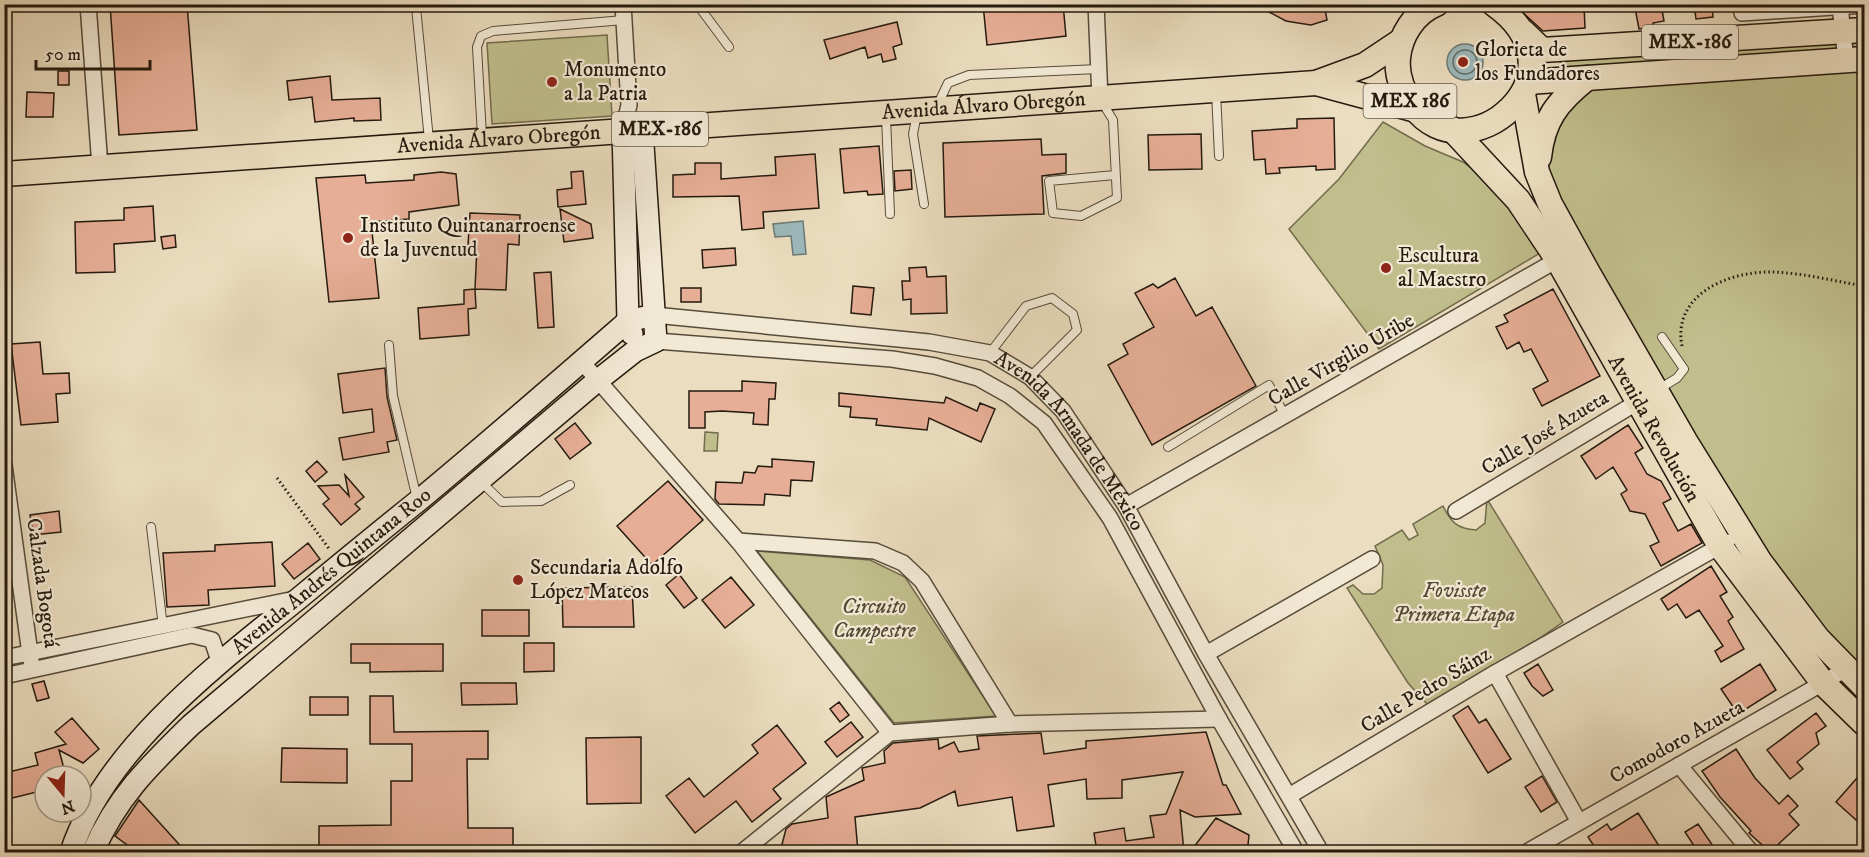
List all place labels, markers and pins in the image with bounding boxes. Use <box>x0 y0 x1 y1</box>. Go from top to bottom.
place label: Glorieta de los Fundadores <box>1475 37 1600 87</box>
marker: Glorieta de los Fundadores <box>1456 55 1470 69</box>
place label: Monumento a la Patria <box>564 57 666 107</box>
marker: Monumento a la Patria <box>545 75 559 89</box>
place label: Instituto Quintanarroense de la Juventud <box>360 213 576 263</box>
marker: Instituto Quintanarroense de la Juventud <box>341 231 355 245</box>
place label: Escultura al Maestro <box>1398 243 1486 293</box>
marker: Escultura al Maestro <box>1379 261 1393 275</box>
place label: Secundaria Adolfo López Mateos <box>530 555 683 605</box>
marker: Secundaria Adolfo López Mateos <box>511 573 525 587</box>

